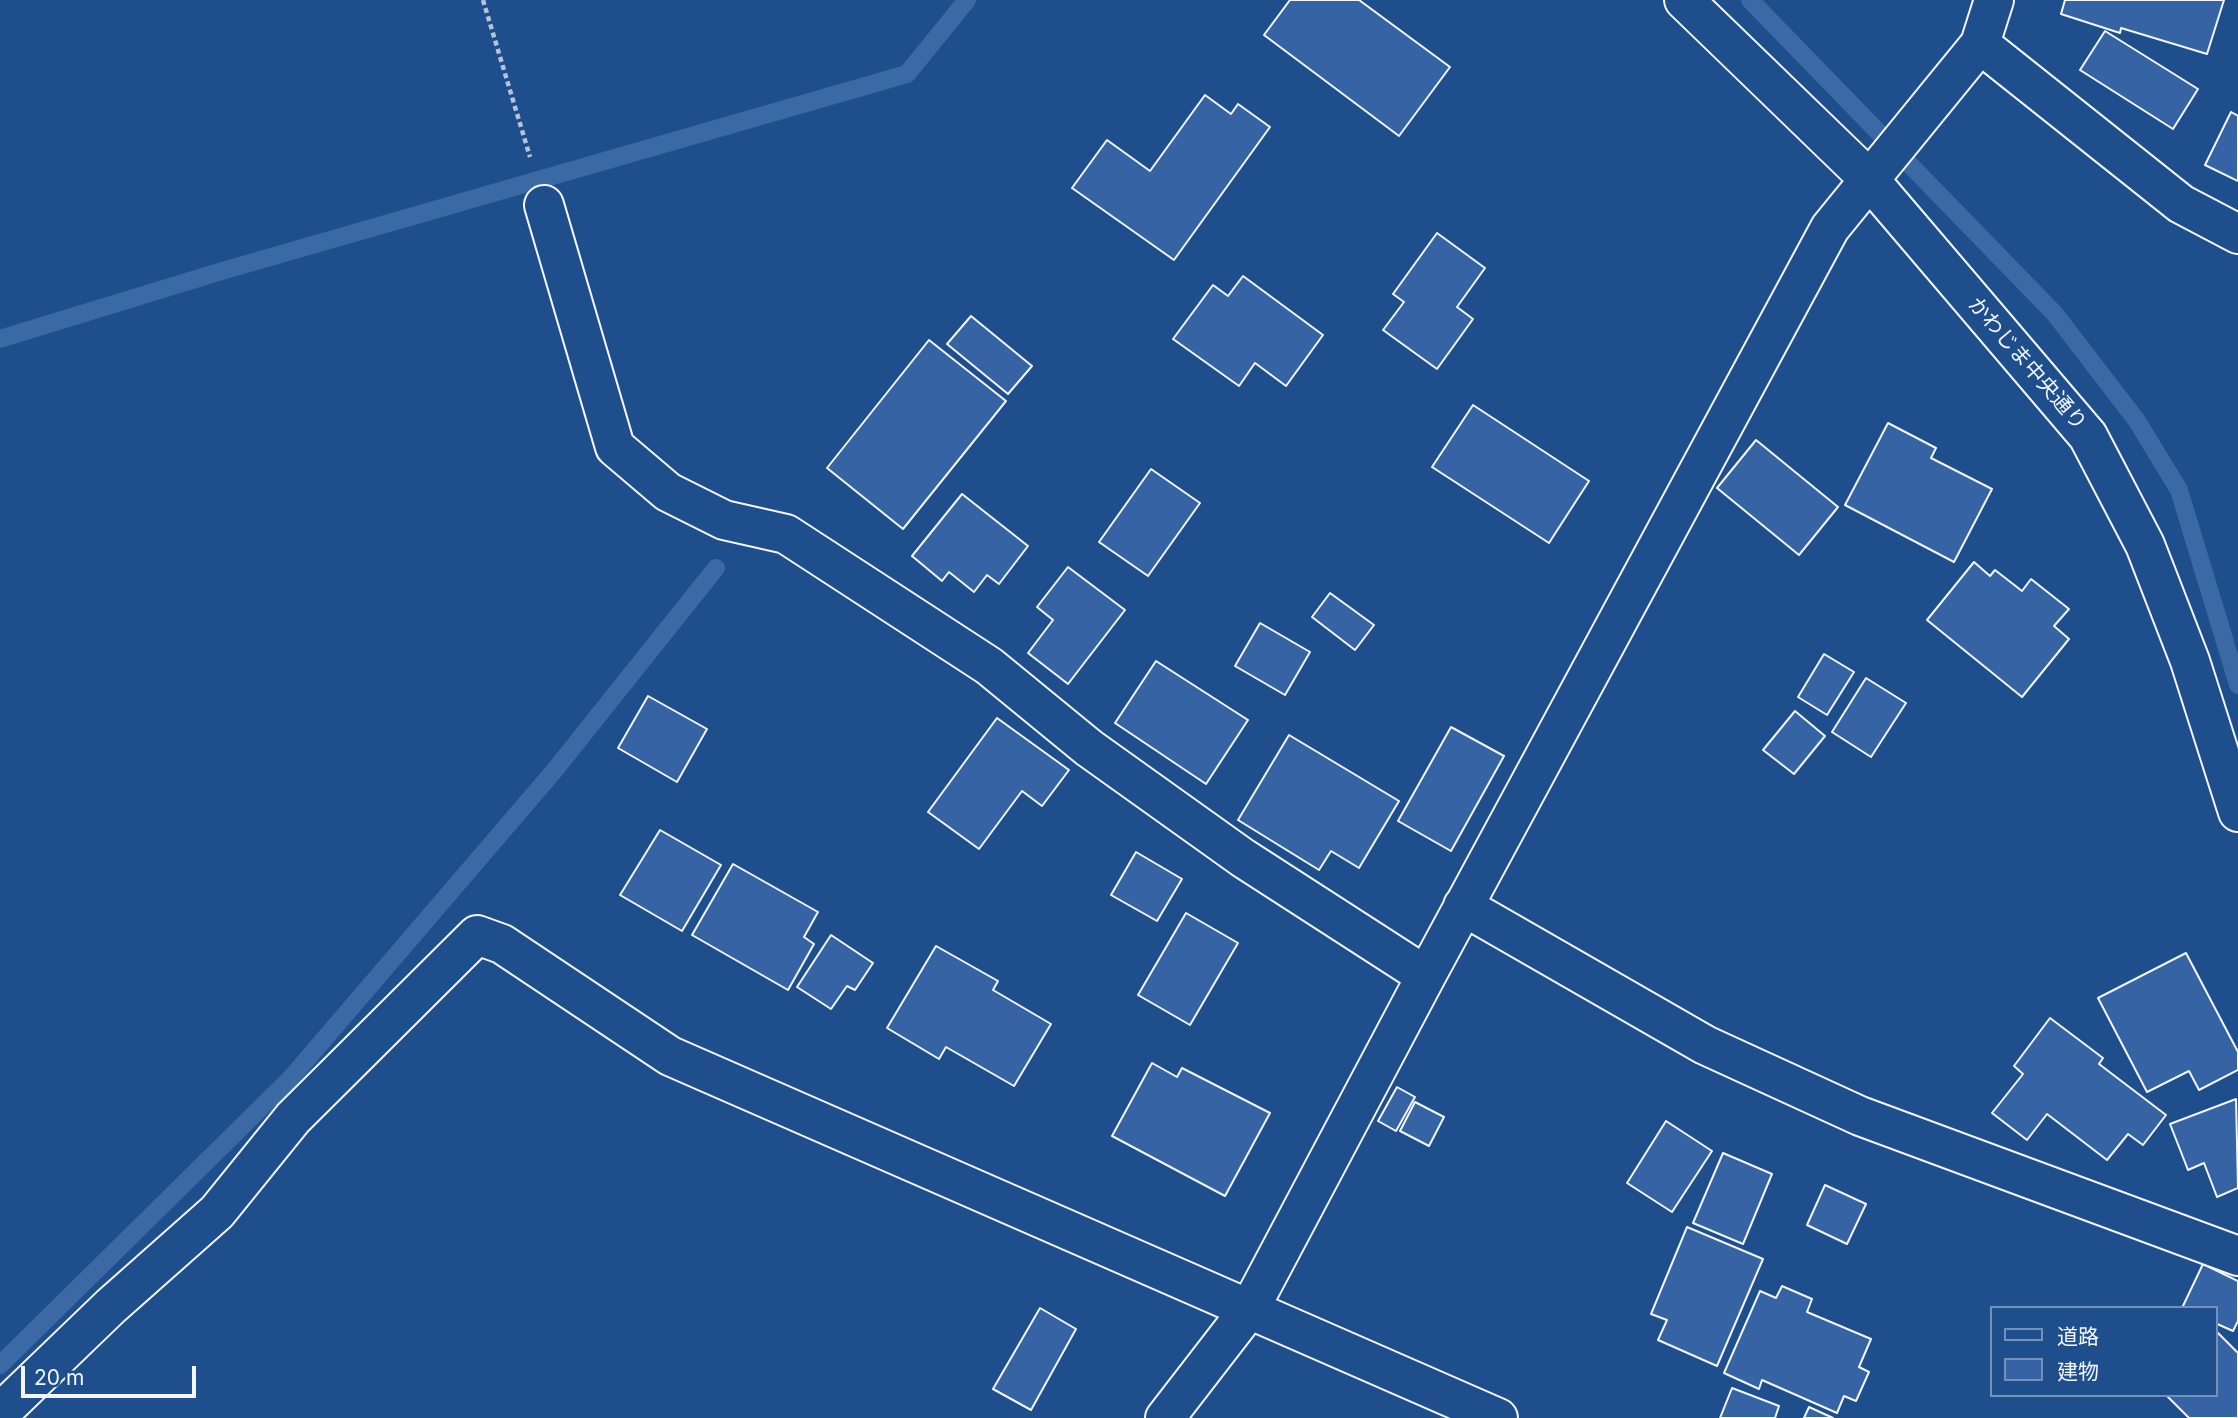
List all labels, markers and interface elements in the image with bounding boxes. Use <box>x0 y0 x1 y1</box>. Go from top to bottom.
street label: かわじま中央通り <box>1962 292 2092 436</box>
legend <box>1990 1306 2217 1397</box>
text: 道路 <box>2057 1324 2099 1349</box>
scale bar <box>24 1352 200 1396</box>
text: 建物 <box>2057 1359 2099 1384</box>
text: 20 m <box>34 1365 84 1390</box>

